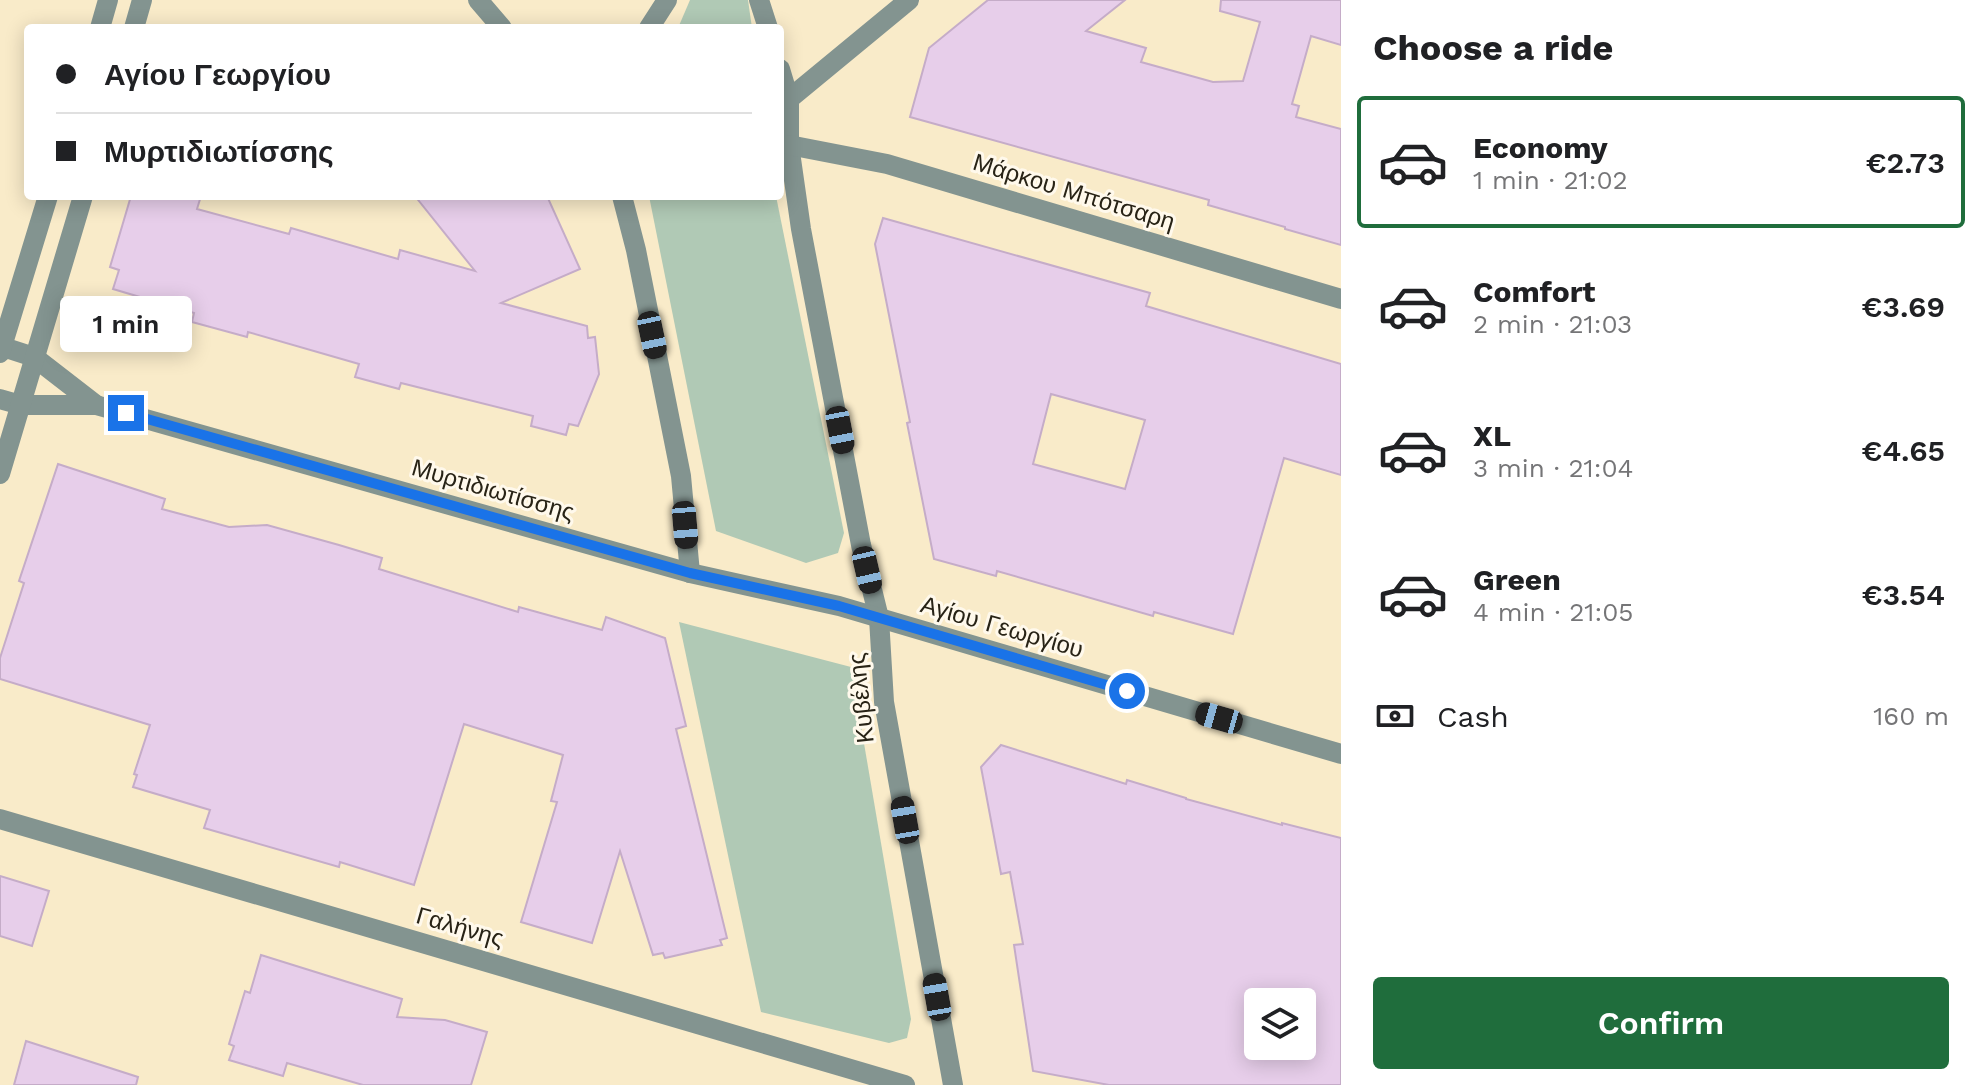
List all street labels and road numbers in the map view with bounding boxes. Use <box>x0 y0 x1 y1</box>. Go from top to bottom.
street label: Μάρκου Μπότσαρη <box>970 148 1178 236</box>
street label: Μυρτιδιωτίσσης <box>409 453 577 527</box>
street label: Αγίου Γεωργίου <box>918 590 1086 664</box>
street label: Κυβέλης <box>842 652 880 744</box>
street label: Γαλήνης <box>413 901 507 953</box>

